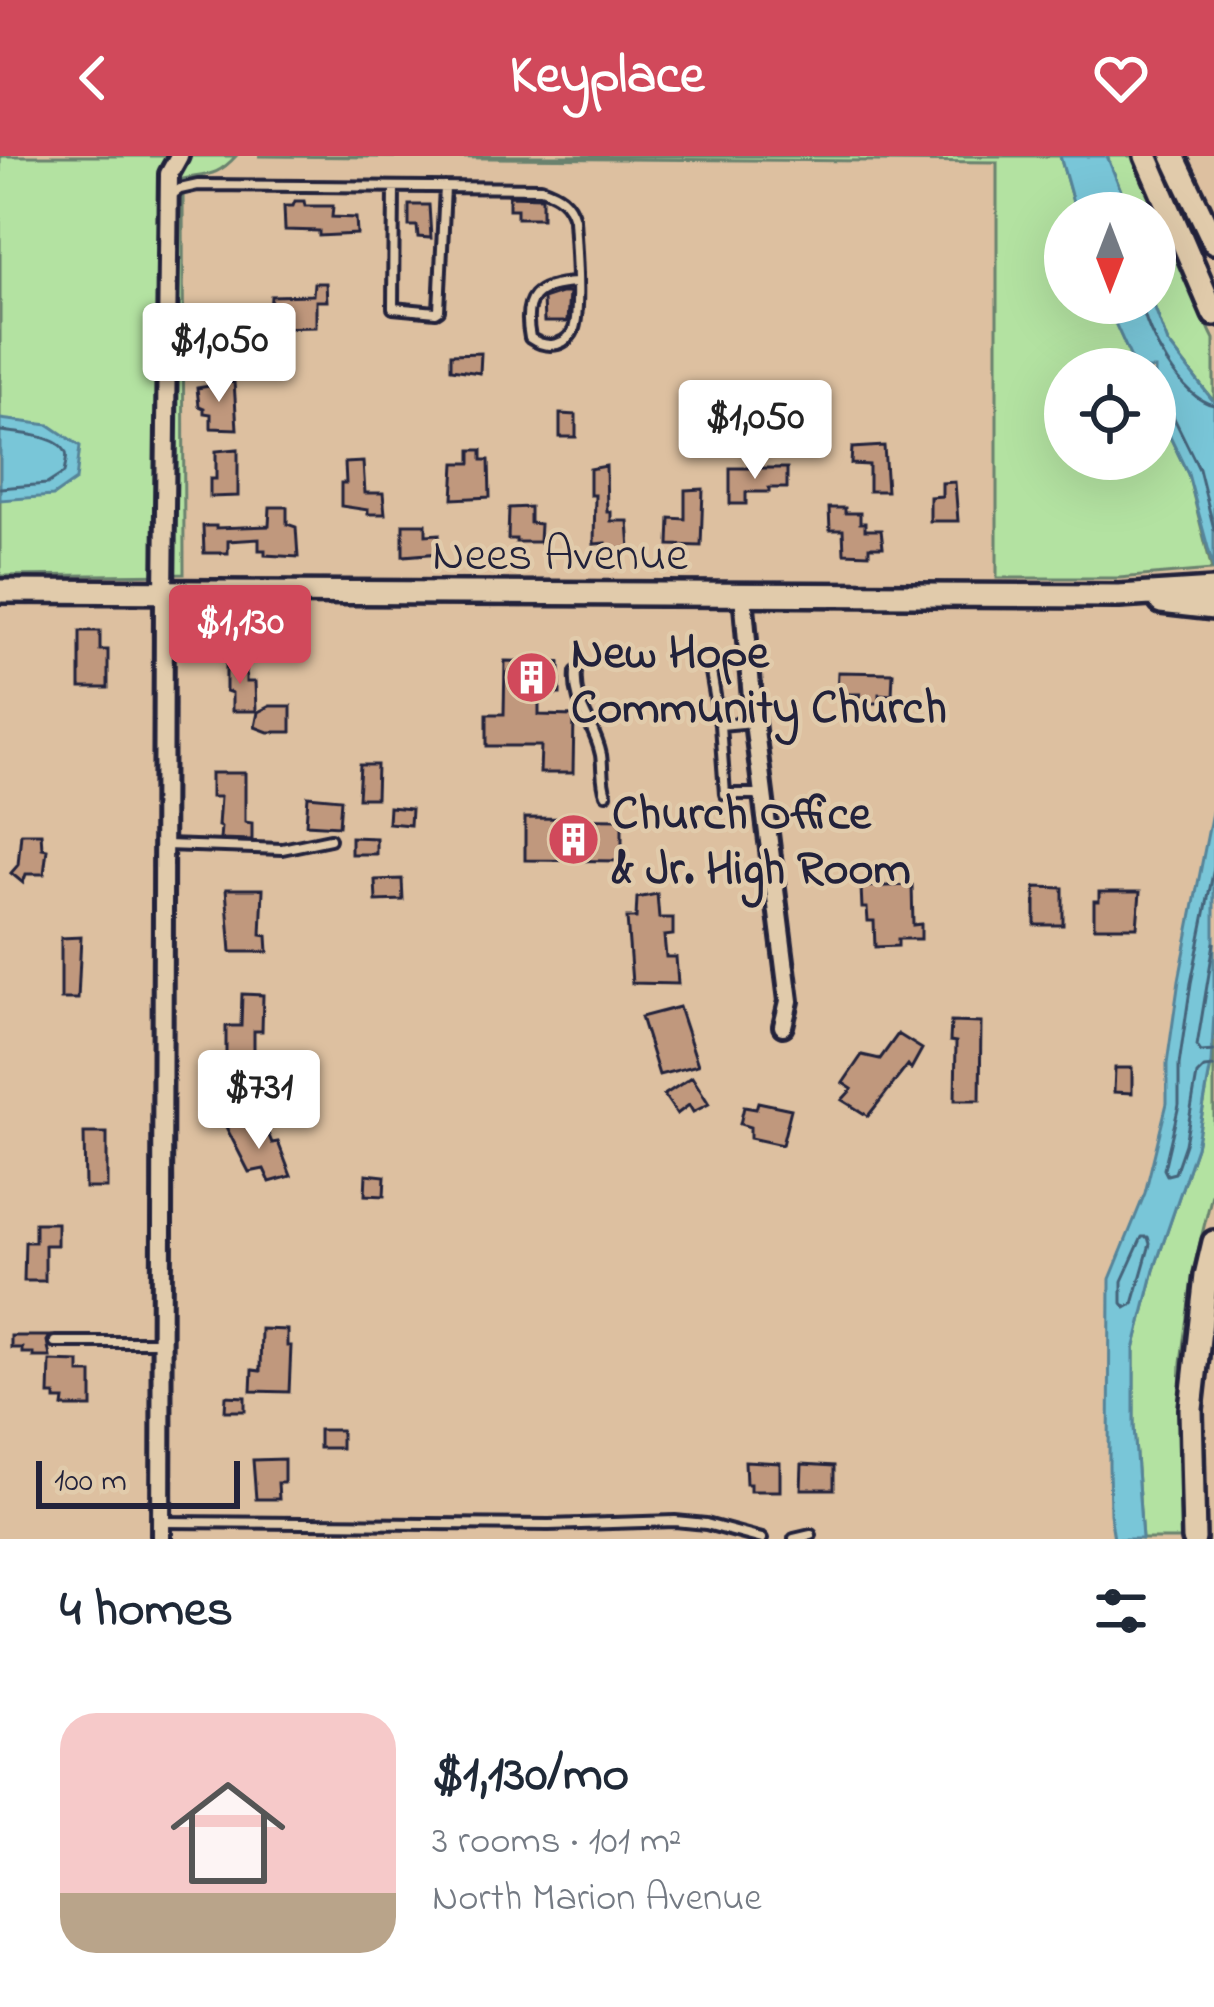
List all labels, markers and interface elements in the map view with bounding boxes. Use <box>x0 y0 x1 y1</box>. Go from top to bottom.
text: Keyplace <box>510 39 704 117</box>
icon: back <box>60 45 126 111</box>
icon: heart <box>1088 45 1154 111</box>
north arrow <box>1044 192 1176 324</box>
map controls <box>1044 192 1176 480</box>
pin: $1,050 <box>121 303 317 405</box>
text: $1,050 <box>170 313 268 370</box>
button: locate <box>1044 348 1176 480</box>
pin: $1,050 <box>657 380 853 482</box>
text: $1,050 <box>706 390 804 447</box>
street label: Nees Avenue <box>432 522 688 592</box>
pin: $1,130 <box>142 585 338 687</box>
text: $1,130 <box>196 595 284 652</box>
place label: New Hope Community Church <box>571 620 947 745</box>
building icon: New Hope Community Church <box>504 650 560 706</box>
place label: Church Office & Jr. High Room <box>611 781 911 908</box>
building icon: Church Office & Jr. High Room <box>545 811 601 867</box>
pin: $731 <box>188 1050 330 1152</box>
text: $731 <box>225 1060 293 1117</box>
scale bar <box>36 1455 240 1508</box>
text: 100 m <box>54 1458 127 1506</box>
text: 4 homes <box>60 1574 233 1649</box>
icon: filters <box>1088 1578 1154 1644</box>
text: $1,130/mo <box>432 1739 629 1814</box>
icon: home <box>156 1761 300 1905</box>
text: 3 rooms · 101 m² <box>432 1814 682 1871</box>
text: North Marion Avenue <box>432 1871 762 1928</box>

